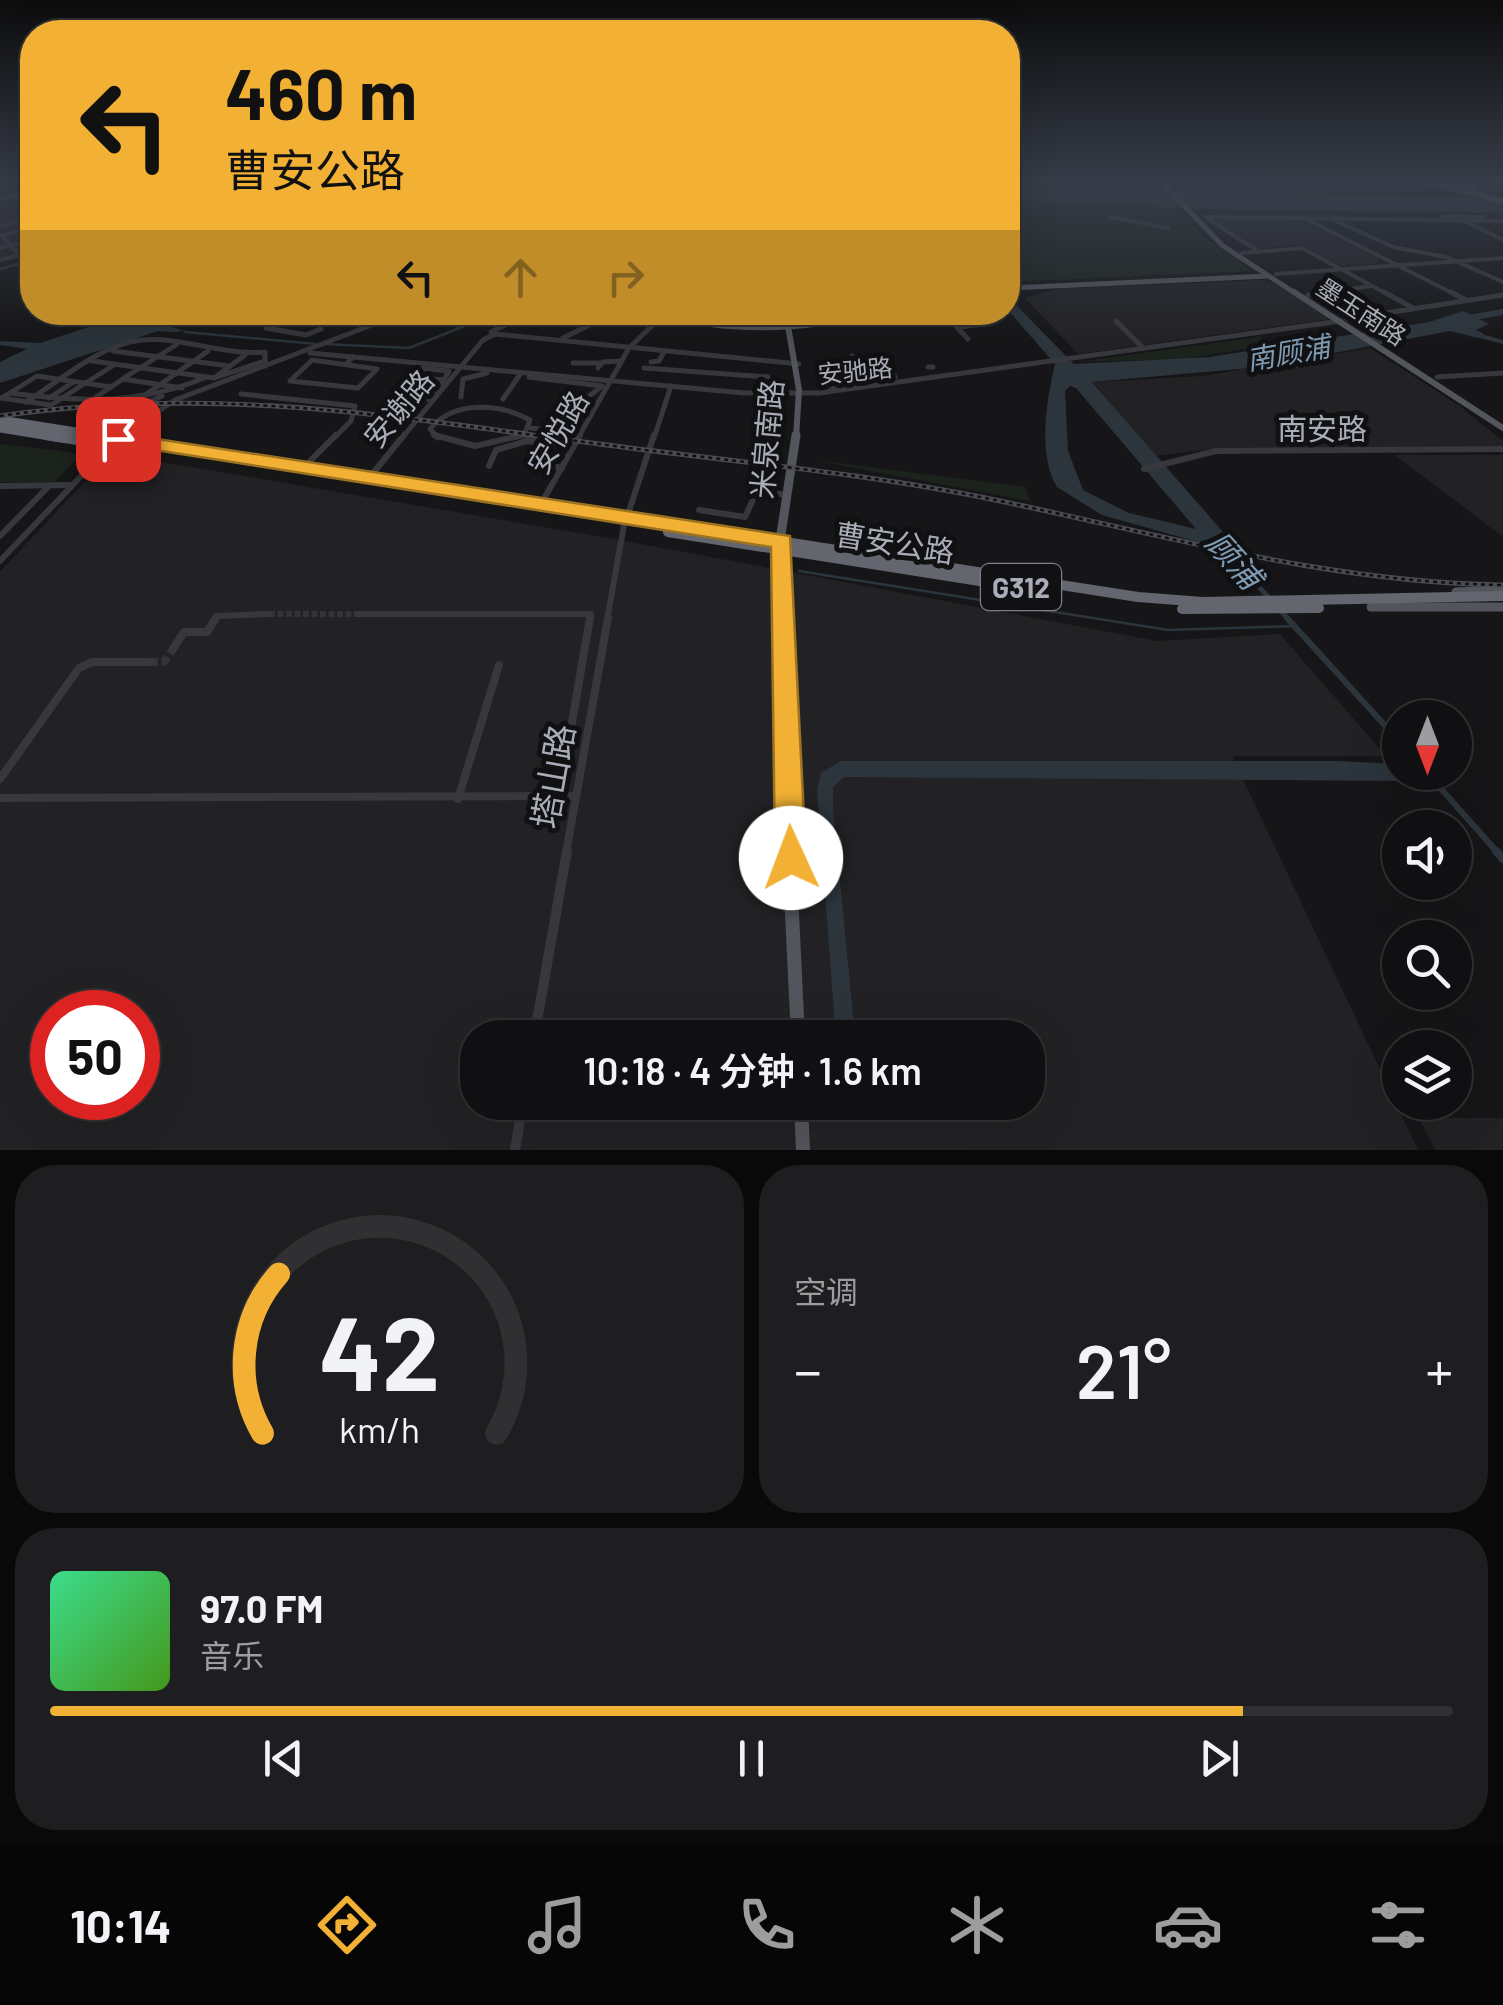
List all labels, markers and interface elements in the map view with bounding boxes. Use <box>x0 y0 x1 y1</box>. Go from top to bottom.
text: 460 m <box>225 50 417 134</box>
icon: left <box>60 60 190 190</box>
text: 曹安公路 <box>225 142 405 196</box>
icon: left <box>388 250 443 305</box>
icon: ahead <box>493 250 548 305</box>
icon: right <box>598 250 653 305</box>
street label: 墨玉南路 <box>1312 271 1412 351</box>
water label: 南顾浦 <box>1244 327 1336 376</box>
street label: 安驰路 <box>816 351 894 389</box>
street label: 安谢路 <box>355 362 441 454</box>
street label: 米泉南路 <box>743 378 789 500</box>
street label: 安悦路 <box>519 384 595 480</box>
pin <box>76 397 161 482</box>
street label: 南安路 <box>1277 410 1367 446</box>
icon: arrive <box>91 412 146 467</box>
street label: 曹安公路 <box>833 515 957 569</box>
water label: 顾浦 <box>1199 523 1274 599</box>
road number: G312 <box>981 564 1061 610</box>
north arrow <box>1382 700 1472 790</box>
map controls <box>1382 700 1472 1120</box>
street label: 塔山路 <box>522 721 582 831</box>
position arrow <box>739 806 843 910</box>
button: sound <box>1382 810 1472 900</box>
button: search <box>1382 920 1472 1010</box>
speed limit sign: 50 <box>30 990 160 1120</box>
button: layers <box>1382 1030 1472 1120</box>
text: 10:18 · 4 分钟 · 1.6 km <box>583 1047 922 1093</box>
text: 空调 <box>794 1272 858 1310</box>
text: 42 <box>319 1287 440 1412</box>
text: 21° <box>1076 1324 1171 1414</box>
text: − <box>794 1336 822 1402</box>
text: + <box>1425 1336 1453 1402</box>
text: km/h <box>339 1407 420 1450</box>
text: 97.0 FM <box>200 1585 324 1631</box>
text: 音乐 <box>200 1636 264 1674</box>
icon: previous <box>256 1731 311 1786</box>
icon: pause <box>724 1731 779 1786</box>
icon: next <box>1192 1731 1247 1786</box>
icon: directions <box>312 1890 382 1960</box>
icon: music <box>522 1890 592 1960</box>
icon: phone <box>732 1890 802 1960</box>
icon: climate <box>942 1890 1012 1960</box>
icon: car <box>1153 1890 1223 1960</box>
icon: filters <box>1363 1890 1433 1960</box>
text: 10:14 <box>70 1898 171 1952</box>

